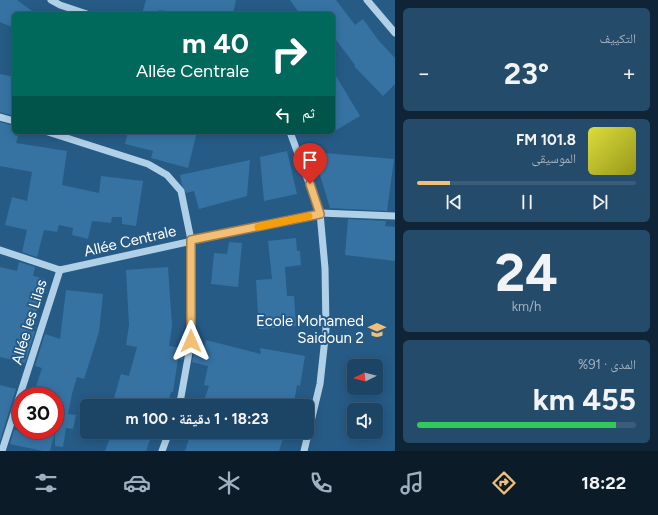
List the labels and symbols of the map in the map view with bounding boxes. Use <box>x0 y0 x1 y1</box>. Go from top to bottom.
pin <box>293 143 327 184</box>
street label: Allée Centrale <box>82 222 178 260</box>
street label: Allée les Lilas <box>7 277 51 367</box>
place label: Ecole Mohamed Saidoun 2 <box>256 312 364 347</box>
position arrow <box>170 320 212 362</box>
school or university icon: Ecole Mohamed Saidoun 2 <box>367 320 387 340</box>
north arrow <box>347 359 383 395</box>
speed limit sign: 30 <box>12 387 64 439</box>

